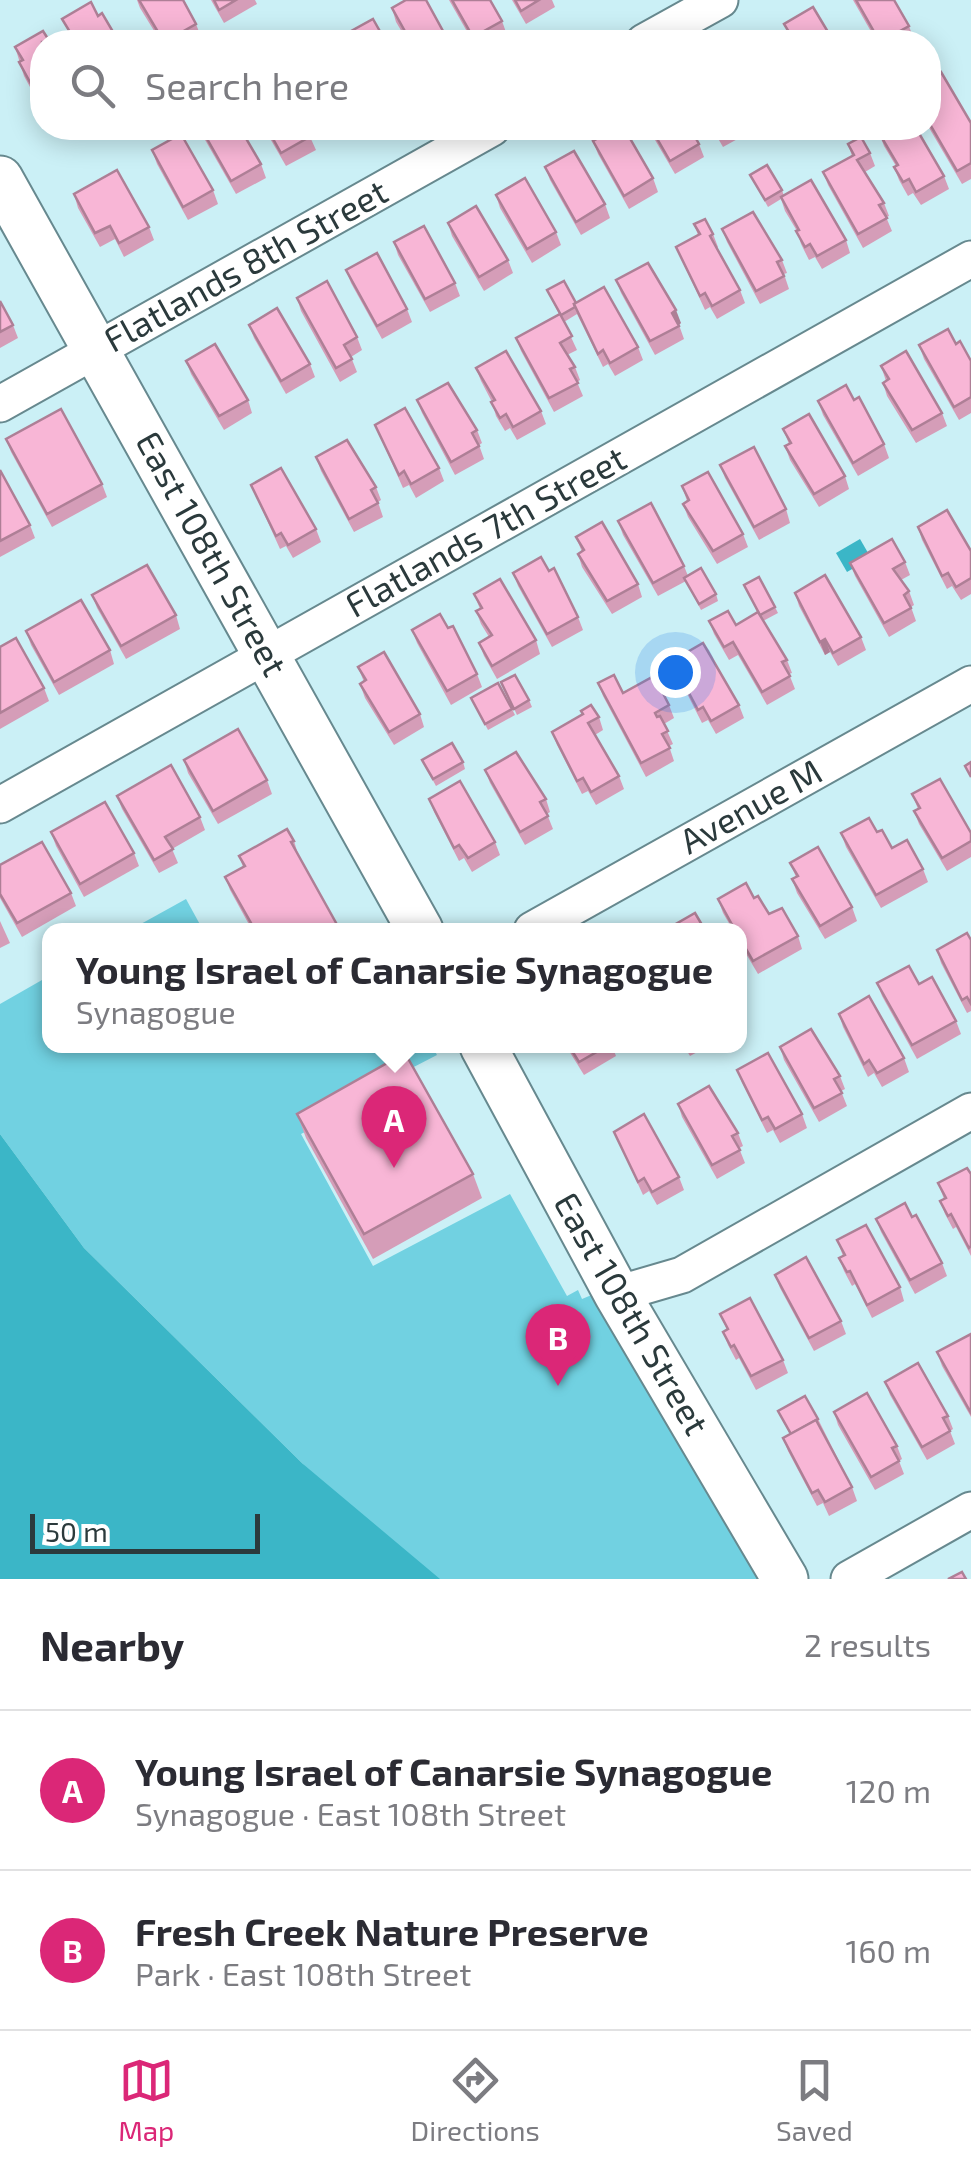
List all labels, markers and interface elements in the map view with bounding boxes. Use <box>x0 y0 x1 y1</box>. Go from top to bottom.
search box <box>30 30 941 140</box>
icon: search <box>65 58 120 113</box>
text: Search here <box>145 62 349 108</box>
street label: Flatlands 8th Street <box>96 169 394 360</box>
street label: East 108th Street <box>128 424 297 682</box>
street label: Flatlands 7th Street <box>338 436 633 625</box>
your location <box>650 647 701 698</box>
street label: Avenue M <box>672 749 828 861</box>
popup <box>42 923 747 1053</box>
text: Young Israel of Canarsie Synagogue <box>76 946 713 992</box>
text: Synagogue <box>76 992 236 1030</box>
pin: A <box>362 1086 426 1168</box>
street label: East 108th Street <box>546 1184 719 1442</box>
pin: B <box>526 1304 590 1386</box>
scale bar <box>30 1509 260 1554</box>
text: 50 m <box>45 1514 108 1548</box>
text: Nearby <box>40 1619 184 1669</box>
text: 2 results <box>804 1625 931 1663</box>
text: Young Israel of Canarsie Synagogue <box>135 1748 772 1794</box>
text: A <box>62 1771 83 1809</box>
text: 120 m <box>846 1771 931 1809</box>
text: Synagogue · East 108th Street <box>135 1794 566 1832</box>
text: Fresh Creek Nature Preserve <box>135 1908 649 1954</box>
text: B <box>62 1931 83 1969</box>
text: 160 m <box>845 1931 931 1969</box>
text: Park · East 108th Street <box>135 1954 471 1992</box>
tab: Map <box>118 2053 174 2147</box>
tab: Directions <box>411 2053 540 2147</box>
tab: Saved <box>776 2053 853 2147</box>

